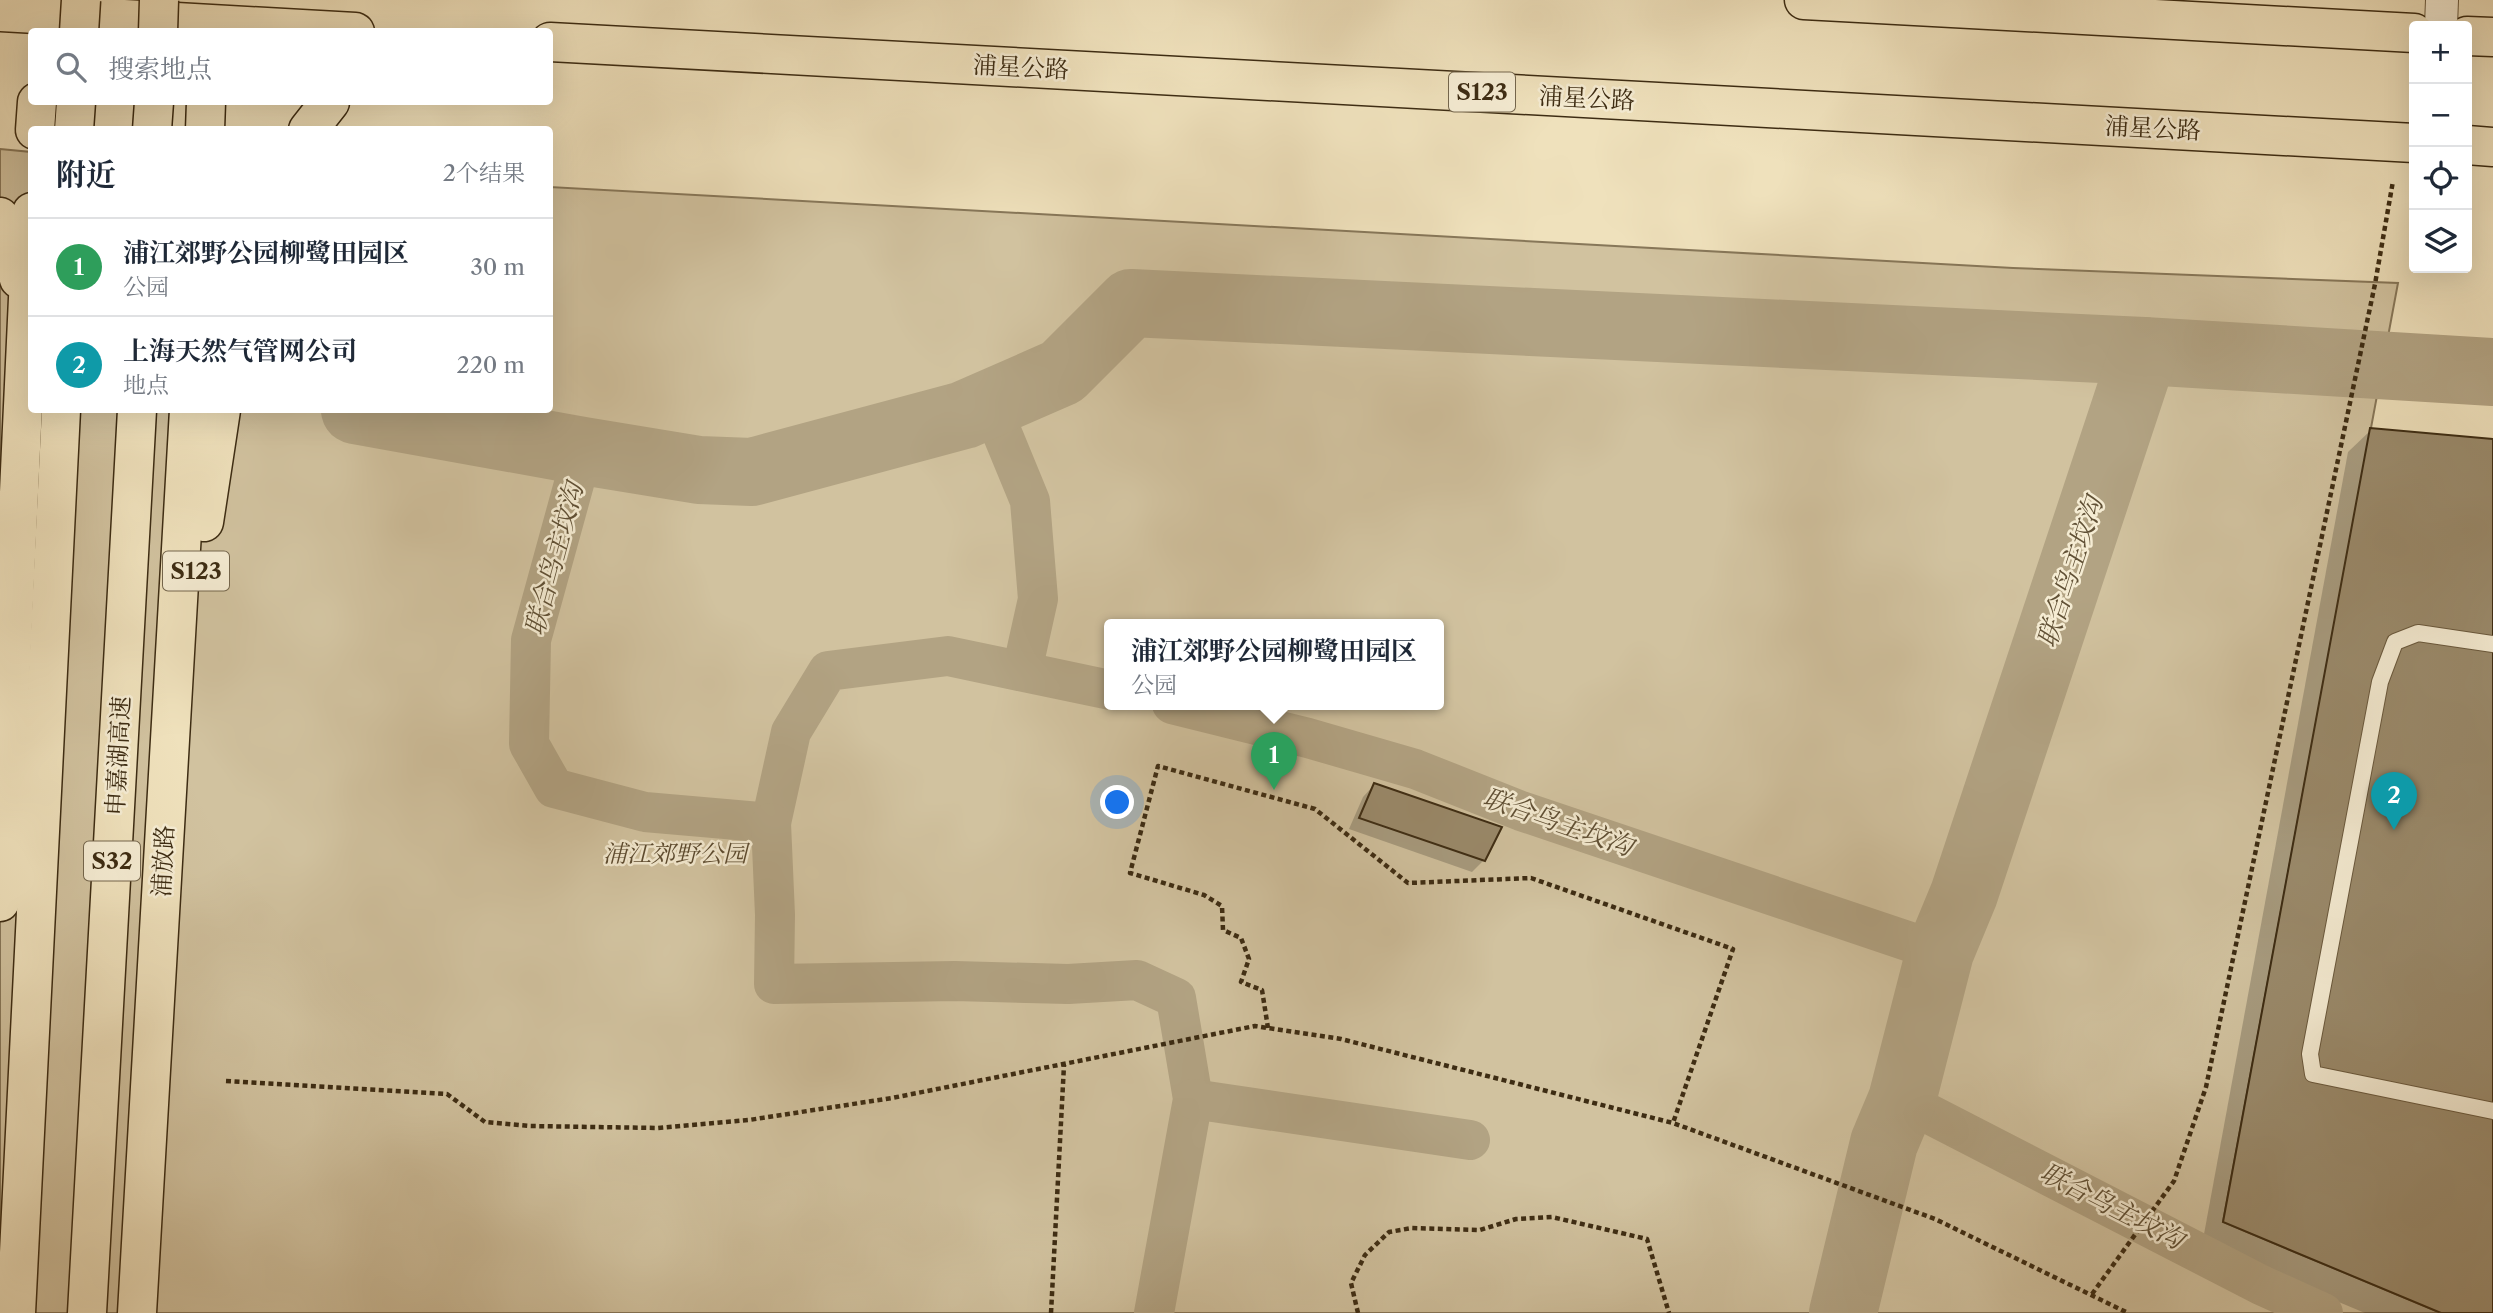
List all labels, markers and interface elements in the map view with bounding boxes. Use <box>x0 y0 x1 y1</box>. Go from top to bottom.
map controls <box>2409 21 2472 273</box>
button: + <box>2409 21 2472 84</box>
search box <box>28 28 553 105</box>
icon: search <box>52 48 90 86</box>
street label: 浦星公路 <box>972 50 1070 84</box>
text: 搜索地点 <box>108 53 212 85</box>
road number: S123 <box>1449 72 1515 111</box>
street label: 浦星公路 <box>1538 81 1636 115</box>
button: − <box>2409 84 2472 147</box>
street label: 浦星公路 <box>2104 111 2202 145</box>
button: locate <box>2409 147 2472 210</box>
text: 附近 <box>56 156 116 193</box>
text: 2个结果 <box>443 159 525 187</box>
button: layers <box>2409 210 2472 273</box>
text: 浦江郊野公园柳鹭田园区 <box>123 237 409 269</box>
text: 1 <box>74 253 84 281</box>
text: 30 m <box>470 253 525 281</box>
text: 公园 <box>123 273 169 301</box>
text: 上海天然气管网公司 <box>123 335 357 367</box>
text: 2 <box>72 351 86 379</box>
text: 220 m <box>456 351 525 379</box>
text: 地点 <box>123 371 169 399</box>
water label: 联合鸟主坟沟 <box>518 476 591 638</box>
water label: 联合鸟主坟沟 <box>2031 489 2111 651</box>
road number: S123 <box>163 552 229 590</box>
popup <box>1104 619 1444 710</box>
text: 浦江郊野公园柳鹭田园区 <box>1131 635 1417 667</box>
text: 公园 <box>1131 671 1177 699</box>
street label: 申嘉湖高速 <box>100 695 136 817</box>
pin: 1 <box>1251 732 1297 790</box>
pin: 2 <box>2371 772 2417 830</box>
water label: 联合鸟主坟沟 <box>1479 781 1641 864</box>
your location <box>1100 785 1134 819</box>
street label: 浦放路 <box>147 824 179 898</box>
park label: 浦江郊野公园 <box>603 839 751 868</box>
road number: S32 <box>84 842 140 880</box>
water label: 联合鸟主坟沟 <box>2035 1156 2192 1257</box>

